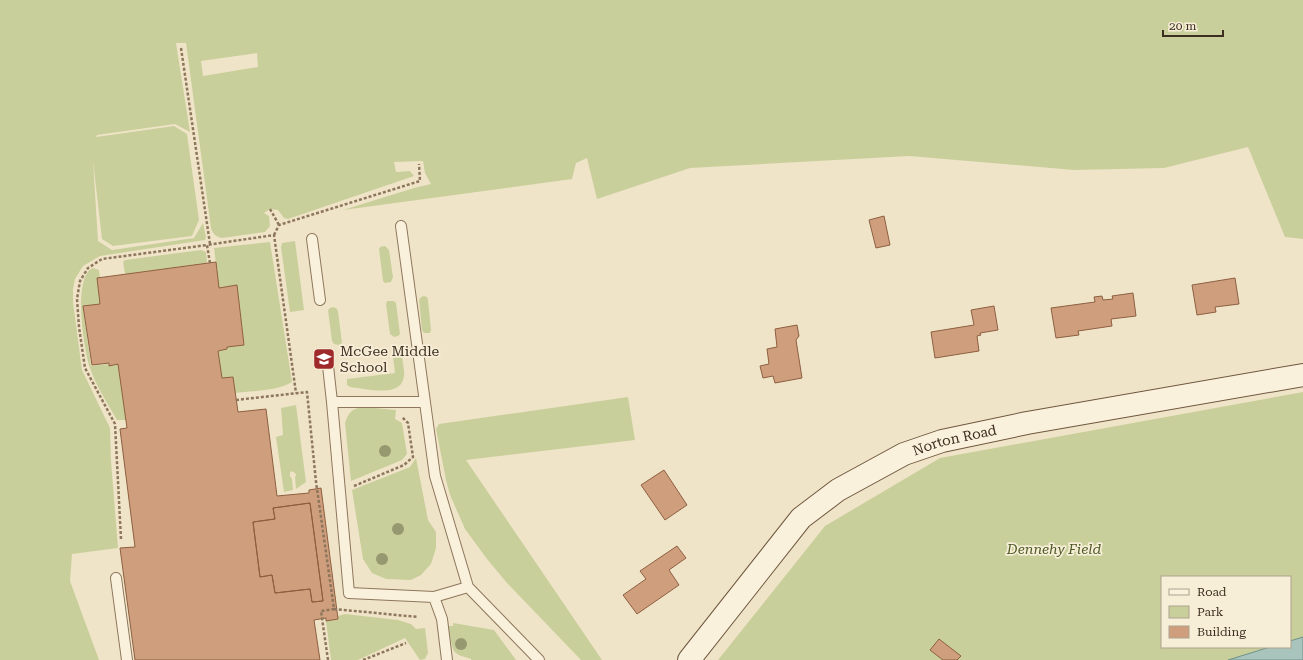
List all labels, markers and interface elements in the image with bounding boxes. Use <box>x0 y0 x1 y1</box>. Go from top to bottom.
scale bar <box>1163 12 1223 38</box>
text: 20 m <box>1169 19 1196 33</box>
place label: McGee Middle School <box>340 343 440 375</box>
school or university icon: McGee Middle School <box>311 346 337 372</box>
street label: Norton Road <box>910 422 998 459</box>
park label: Dennehy Field <box>1006 541 1101 557</box>
legend <box>1161 576 1291 648</box>
text: Road <box>1197 585 1227 599</box>
text: Park <box>1197 605 1224 619</box>
text: Building <box>1197 625 1246 639</box>

